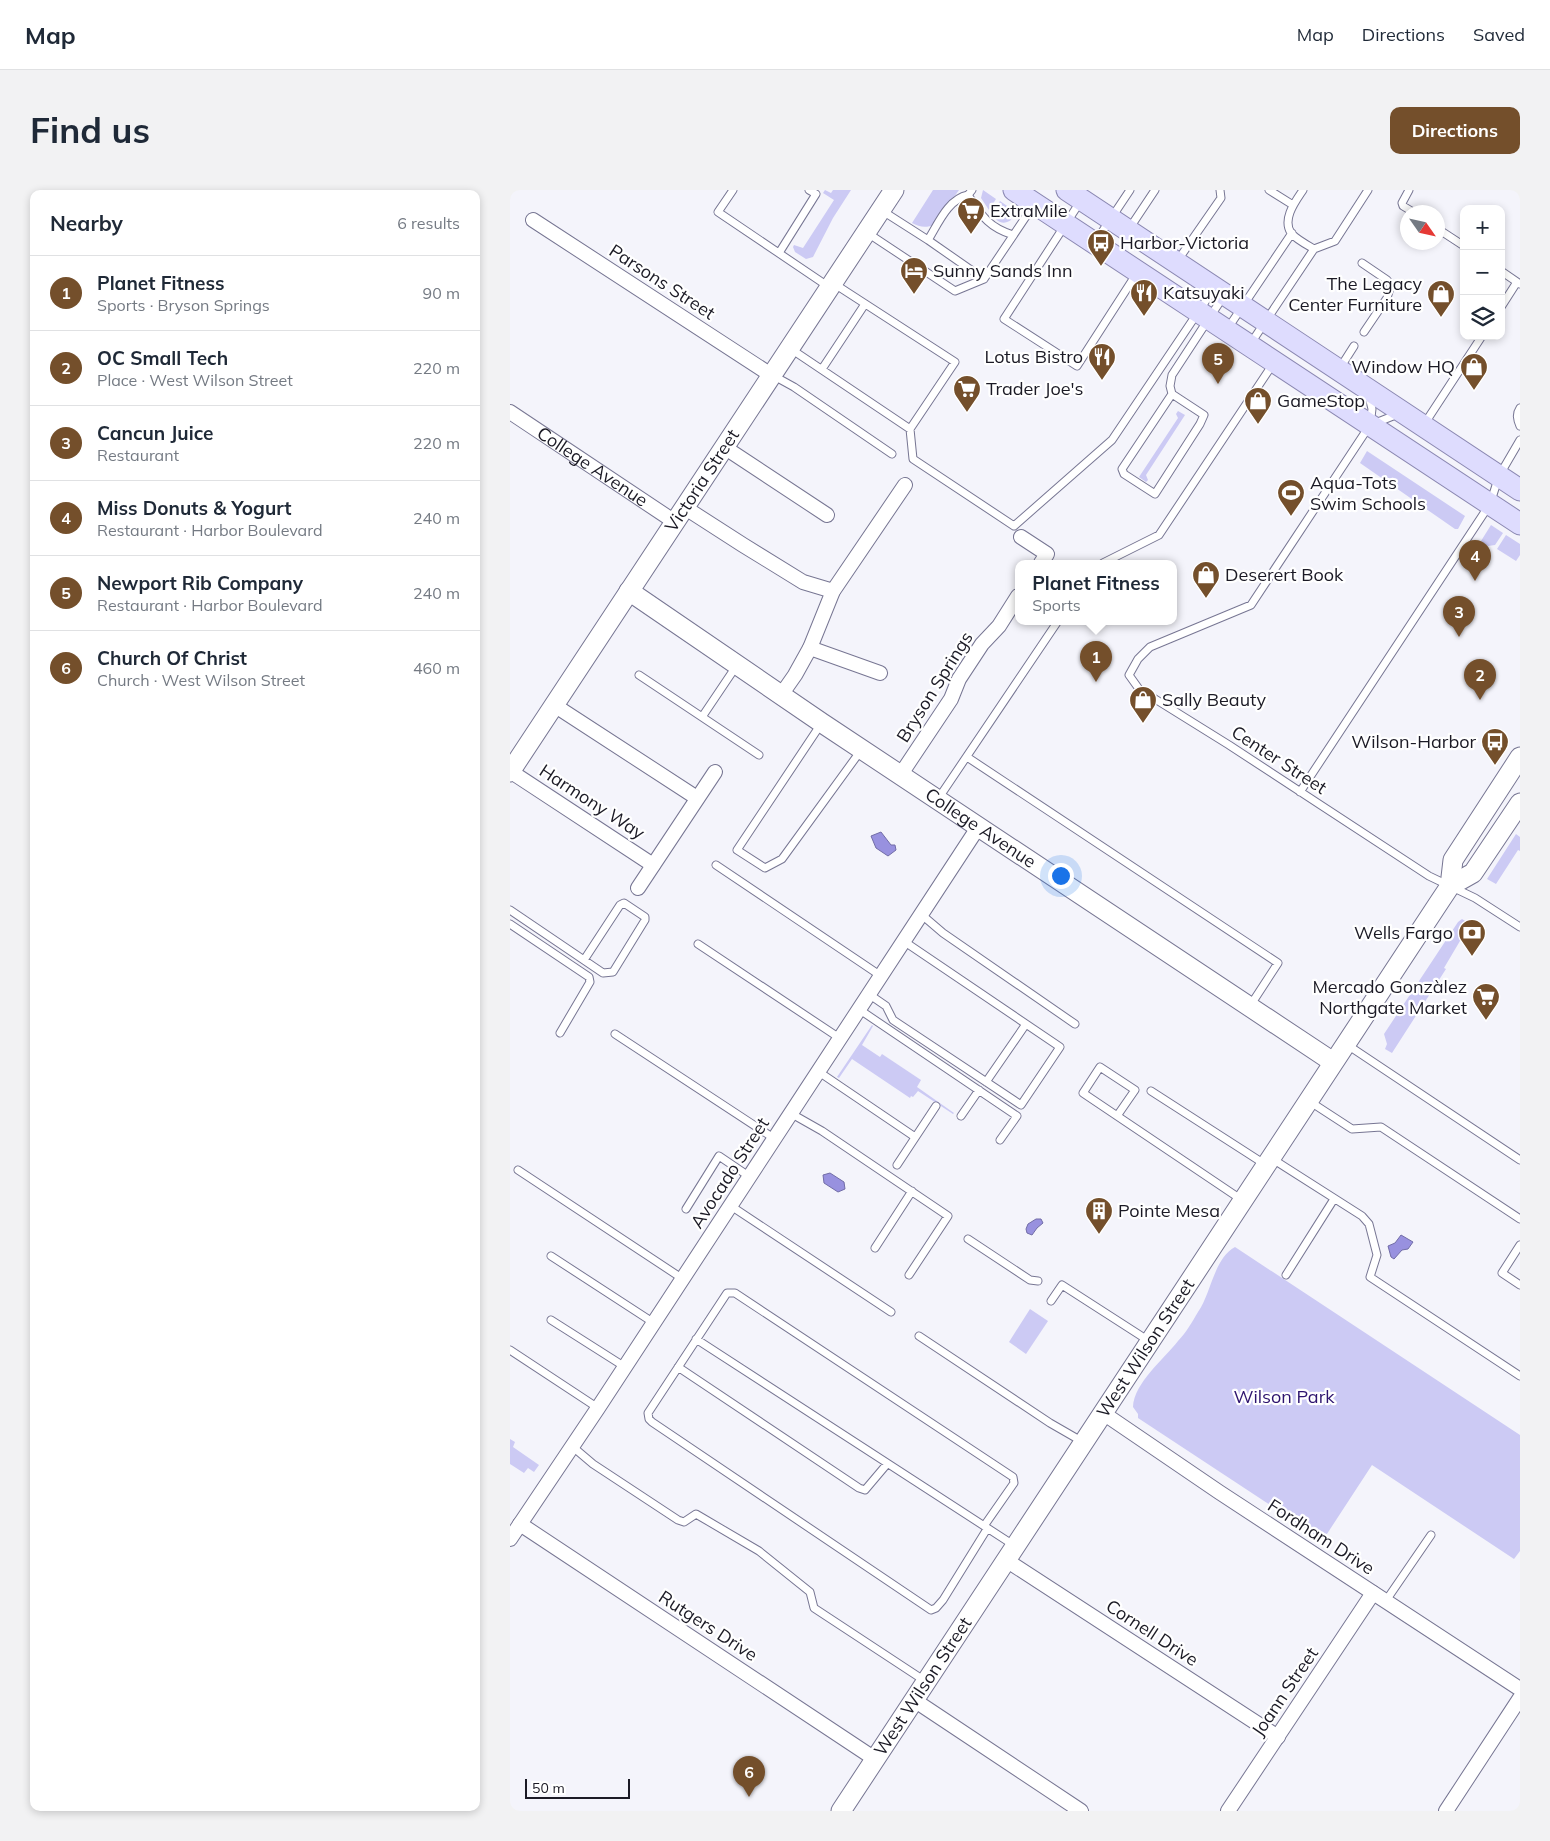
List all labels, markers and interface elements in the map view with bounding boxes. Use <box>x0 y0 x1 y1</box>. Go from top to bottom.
text: Map <box>25 20 76 50</box>
text: Map <box>1297 23 1334 46</box>
text: Directions <box>1362 23 1445 46</box>
text: Saved <box>1473 23 1525 46</box>
button: Directions <box>1390 107 1520 154</box>
text: Find us <box>30 108 150 152</box>
supermarket icon: ExtraMile <box>956 196 986 235</box>
place label: ExtraMile <box>990 199 1068 222</box>
north arrow <box>1400 205 1445 250</box>
map controls <box>1460 205 1505 340</box>
button: + <box>1460 205 1505 250</box>
text: Nearby <box>50 210 123 236</box>
text: 6 results <box>397 213 460 233</box>
bus stop icon: Harbor-Victoria <box>1086 228 1116 267</box>
place label: Harbor-Victoria <box>1120 231 1249 254</box>
street label: Parsons Street <box>605 239 720 324</box>
button: − <box>1460 250 1505 295</box>
hotel icon: Sunny Sands Inn <box>899 256 929 295</box>
place label: Sunny Sands Inn <box>933 259 1073 282</box>
text: Planet Fitness <box>97 271 225 295</box>
place label: The Legacy Center Furniture <box>1288 272 1422 316</box>
restaurant icon: Katsuyaki <box>1129 278 1159 317</box>
shop icon: The Legacy Center Furniture <box>1426 279 1456 318</box>
place label: Katsuyaki <box>1163 281 1245 304</box>
text: 1 <box>61 283 71 303</box>
text: 90 m <box>423 283 460 303</box>
text: Sports · Bryson Springs <box>97 295 270 315</box>
button: layers <box>1460 295 1505 340</box>
restaurant icon: Lotus Bistro <box>1087 342 1117 381</box>
pin: 5 <box>1202 343 1234 384</box>
place label: Lotus Bistro <box>984 345 1083 368</box>
text: OC Small Tech <box>97 346 228 370</box>
shop icon: Window HQ <box>1459 352 1489 391</box>
place label: Window HQ <box>1351 355 1455 378</box>
text: 2 <box>61 358 71 378</box>
text: 220 m <box>413 358 460 378</box>
text: Place · West Wilson Street <box>97 370 293 390</box>
supermarket icon: Trader Joe's <box>952 374 982 413</box>
place label: Trader Joe's <box>986 377 1084 400</box>
shop icon: GameStop <box>1243 386 1273 425</box>
place label: GameStop <box>1277 389 1365 412</box>
text: Cancun Juice <box>97 421 213 445</box>
street label: College Avenue <box>533 421 652 512</box>
street label: Victoria Street <box>660 425 744 536</box>
text: 3 <box>61 433 71 453</box>
text: 220 m <box>413 433 460 453</box>
text: Restaurant <box>97 445 179 465</box>
place label: Aqua-Tots Swim Schools <box>1310 471 1426 515</box>
sports icon: Aqua-Tots Swim Schools <box>1276 478 1306 517</box>
text: Miss Donuts & Yogurt <box>97 496 291 520</box>
text: 4 <box>61 508 71 528</box>
text: 240 m <box>413 508 460 528</box>
text: Restaurant · Harbor Boulevard <box>97 520 323 540</box>
pin: 4 <box>1459 540 1491 581</box>
popup <box>1015 560 1177 625</box>
shop icon: Deserert Book <box>1191 560 1221 599</box>
place label: Deserert Book <box>1225 563 1344 586</box>
text: Newport Rib Company <box>97 571 303 595</box>
text: Planet Fitness <box>1032 571 1160 595</box>
text: 5 <box>61 583 71 603</box>
text: 240 m <box>413 583 460 603</box>
text: Restaurant · Harbor Boulevard <box>97 595 323 615</box>
text: Sports <box>1032 595 1081 615</box>
pin: 3 <box>1443 596 1475 637</box>
street label: Bryson Springs <box>891 627 978 746</box>
pin: 1 <box>1080 641 1112 682</box>
text: Church Of Christ <box>97 646 247 670</box>
text: 6 <box>61 658 71 678</box>
text: 460 m <box>413 658 460 678</box>
pin: 2 <box>1464 659 1496 700</box>
text: Church · West Wilson Street <box>97 670 305 690</box>
shop icon: Sally Beauty <box>1128 685 1158 724</box>
place label: Sally Beauty <box>1162 688 1266 711</box>
street label: Center Street <box>1227 720 1331 799</box>
bus stop icon: Wilson-Harbor <box>1480 727 1510 766</box>
place label: Wilson-Harbor <box>1351 730 1476 753</box>
street label: Harmony Way <box>535 759 650 844</box>
street label: College Avenue <box>921 783 1041 873</box>
your location <box>1048 863 1074 889</box>
bank icon: Wells Fargo <box>1457 918 1487 957</box>
place label: Wells Fargo <box>1354 921 1453 944</box>
place label: Mercado Gonzàlez Northgate Market <box>1312 975 1467 1019</box>
supermarket icon: Mercado Gonzàlez Northgate Market <box>1471 982 1501 1021</box>
street label: Avocado Street <box>685 1113 774 1233</box>
building icon: Pointe Mesa <box>1084 1196 1114 1235</box>
place label: Pointe Mesa <box>1118 1199 1220 1222</box>
street label: West Wilson Street <box>1091 1274 1199 1422</box>
park label: Wilson Park <box>1234 1385 1335 1408</box>
street label: Fordham Drive <box>1264 1494 1379 1580</box>
street label: Rutgers Drive <box>655 1585 762 1666</box>
street label: Cornell Drive <box>1102 1594 1203 1671</box>
street label: West Wilson Street <box>868 1612 977 1760</box>
street label: Joann Street <box>1246 1643 1323 1741</box>
pin: 6 <box>733 1756 765 1797</box>
scale bar <box>525 1776 630 1799</box>
text: 50 m <box>532 1779 565 1797</box>

